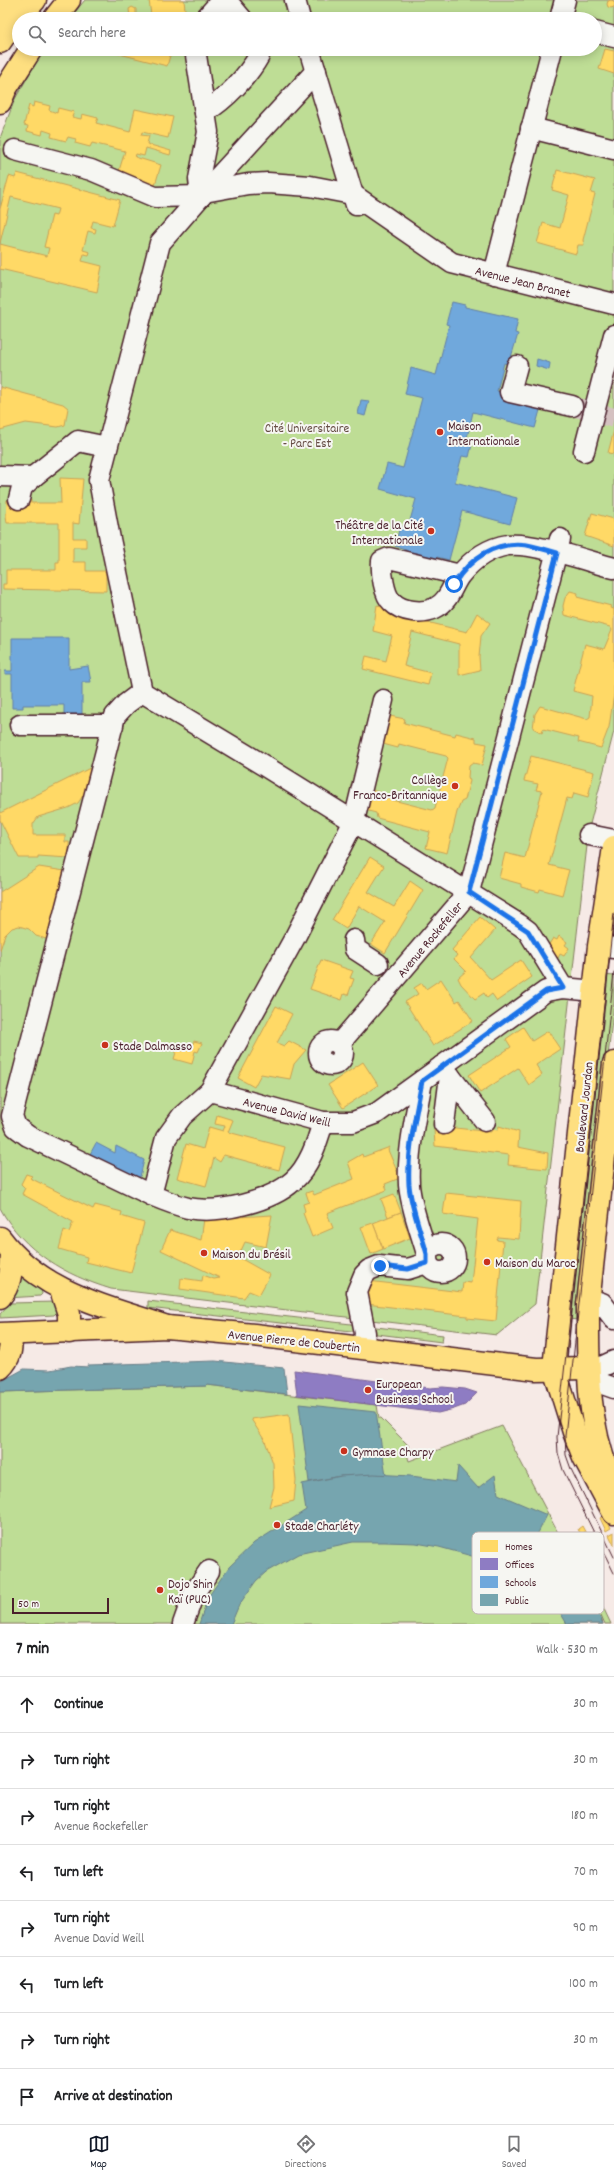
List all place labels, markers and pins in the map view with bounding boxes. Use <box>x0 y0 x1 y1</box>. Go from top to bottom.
place label: Maison Internationale <box>448 418 520 452</box>
marker: Maison Internationale <box>435 427 445 437</box>
place label: Théâtre de la Cité Internationale <box>335 517 423 551</box>
marker: Théâtre de la Cité Internationale <box>426 526 436 536</box>
place label: Collège Franco-Britannique <box>353 772 447 806</box>
marker: Collège Franco-Britannique <box>450 781 460 791</box>
place label: Stade Dalmasso <box>113 1038 192 1057</box>
marker: Stade Dalmasso <box>100 1040 110 1050</box>
place label: Maison du Brésil <box>212 1246 291 1265</box>
marker: Maison du Brésil <box>199 1248 209 1258</box>
place label: Maison du Maroc <box>495 1255 576 1274</box>
marker: Maison du Maroc <box>482 1257 492 1267</box>
place label: European Business School <box>376 1376 453 1410</box>
marker: European Business School <box>363 1385 373 1395</box>
place label: Gymnase Charpy <box>352 1444 434 1463</box>
marker: Gymnase Charpy <box>339 1446 349 1456</box>
place label: Stade Charléty <box>285 1518 359 1537</box>
marker: Stade Charléty <box>272 1520 282 1530</box>
place label: Dojo Shin Kaï (PUC) <box>168 1576 213 1610</box>
marker: Dojo Shin Kaï (PUC) <box>155 1585 165 1595</box>

